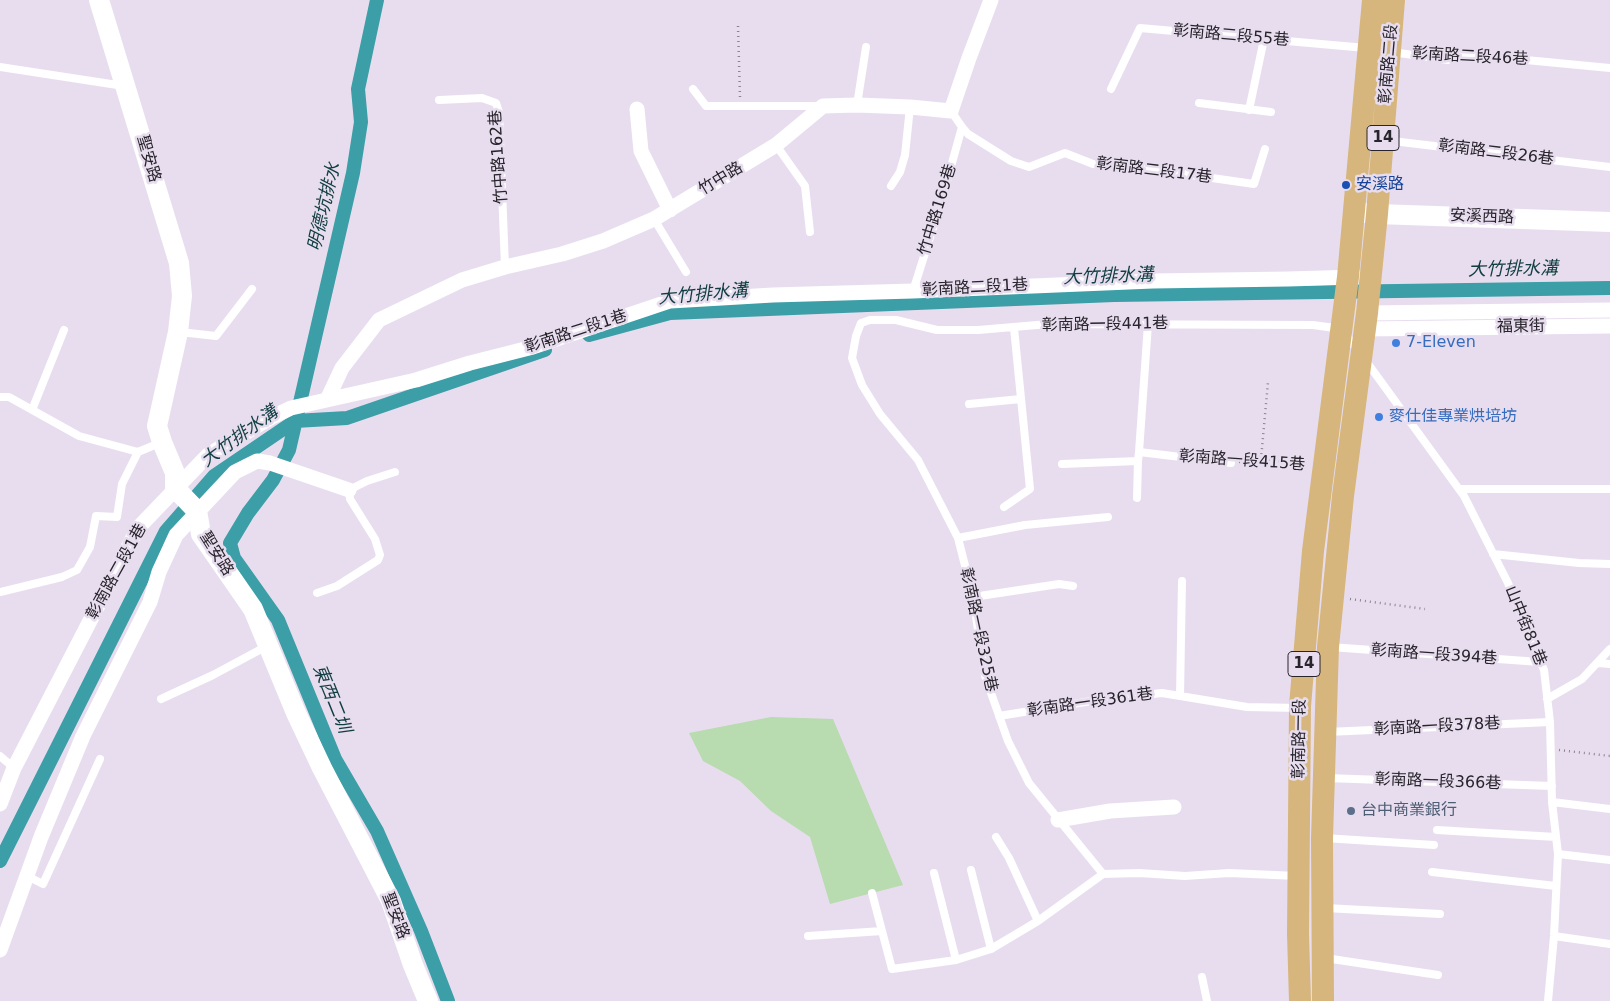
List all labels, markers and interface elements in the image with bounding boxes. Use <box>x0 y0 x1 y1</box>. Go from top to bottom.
street label: 彰南路二段55巷 <box>1172 21 1290 51</box>
street label: 彰南路二段 <box>1376 23 1402 105</box>
street label: 彰南路二段46巷 <box>1411 44 1529 70</box>
street label: 竹中路162巷 <box>486 109 512 205</box>
road number: 14 <box>1367 126 1399 150</box>
street label: 聖安路 <box>132 133 164 185</box>
street label: 彰南路二段26巷 <box>1437 136 1555 170</box>
street label: 彰南路二段17巷 <box>1095 154 1213 188</box>
street label: 竹中路 <box>695 158 747 200</box>
water label: 明德坑排水 <box>304 161 346 253</box>
street label: 竹中路169巷 <box>915 162 961 258</box>
place label: 安溪路 <box>1356 175 1404 195</box>
marker: 安溪路 <box>1340 179 1352 191</box>
street label: 安溪西路 <box>1450 206 1514 228</box>
water label: 大竹排水溝 <box>1468 258 1558 282</box>
water label: 大竹排水溝 <box>1063 265 1153 289</box>
street label: 彰南路二段1巷 <box>921 276 1029 300</box>
water label: 大竹排水溝 <box>657 280 749 310</box>
street label: 彰南路二段1巷 <box>523 306 629 358</box>
street label: 彰南路一段441巷 <box>1042 314 1168 336</box>
street label: 福東街 <box>1497 317 1545 337</box>
place label: 7-Eleven <box>1406 333 1476 353</box>
marker: 7-Eleven <box>1390 337 1402 349</box>
water label: 大竹排水溝 <box>197 402 283 472</box>
place label: 麥仕佳專業烘培坊 <box>1389 407 1517 427</box>
marker: 麥仕佳專業烘培坊 <box>1373 411 1385 423</box>
street label: 彰南路一段415巷 <box>1178 447 1306 475</box>
street label: 彰南路二段1巷 <box>83 521 151 623</box>
street label: 聖安路 <box>195 529 237 579</box>
street label: 彰南路一段325巷 <box>955 566 1001 694</box>
street label: 山中街81巷 <box>1500 583 1550 669</box>
street label: 彰南路一段394巷 <box>1370 641 1498 669</box>
road number: 14 <box>1288 652 1320 676</box>
water label: 東西二圳 <box>308 662 354 736</box>
street label: 彰南路一段361巷 <box>1026 685 1154 721</box>
street label: 彰南路一段 <box>1290 699 1310 779</box>
street label: 彰南路一段378巷 <box>1373 714 1501 740</box>
street label: 彰南路一段366巷 <box>1374 770 1502 794</box>
place label: 台中商業銀行 <box>1361 801 1457 821</box>
marker: 台中商業銀行 <box>1345 805 1357 817</box>
street label: 聖安路 <box>377 890 413 942</box>

